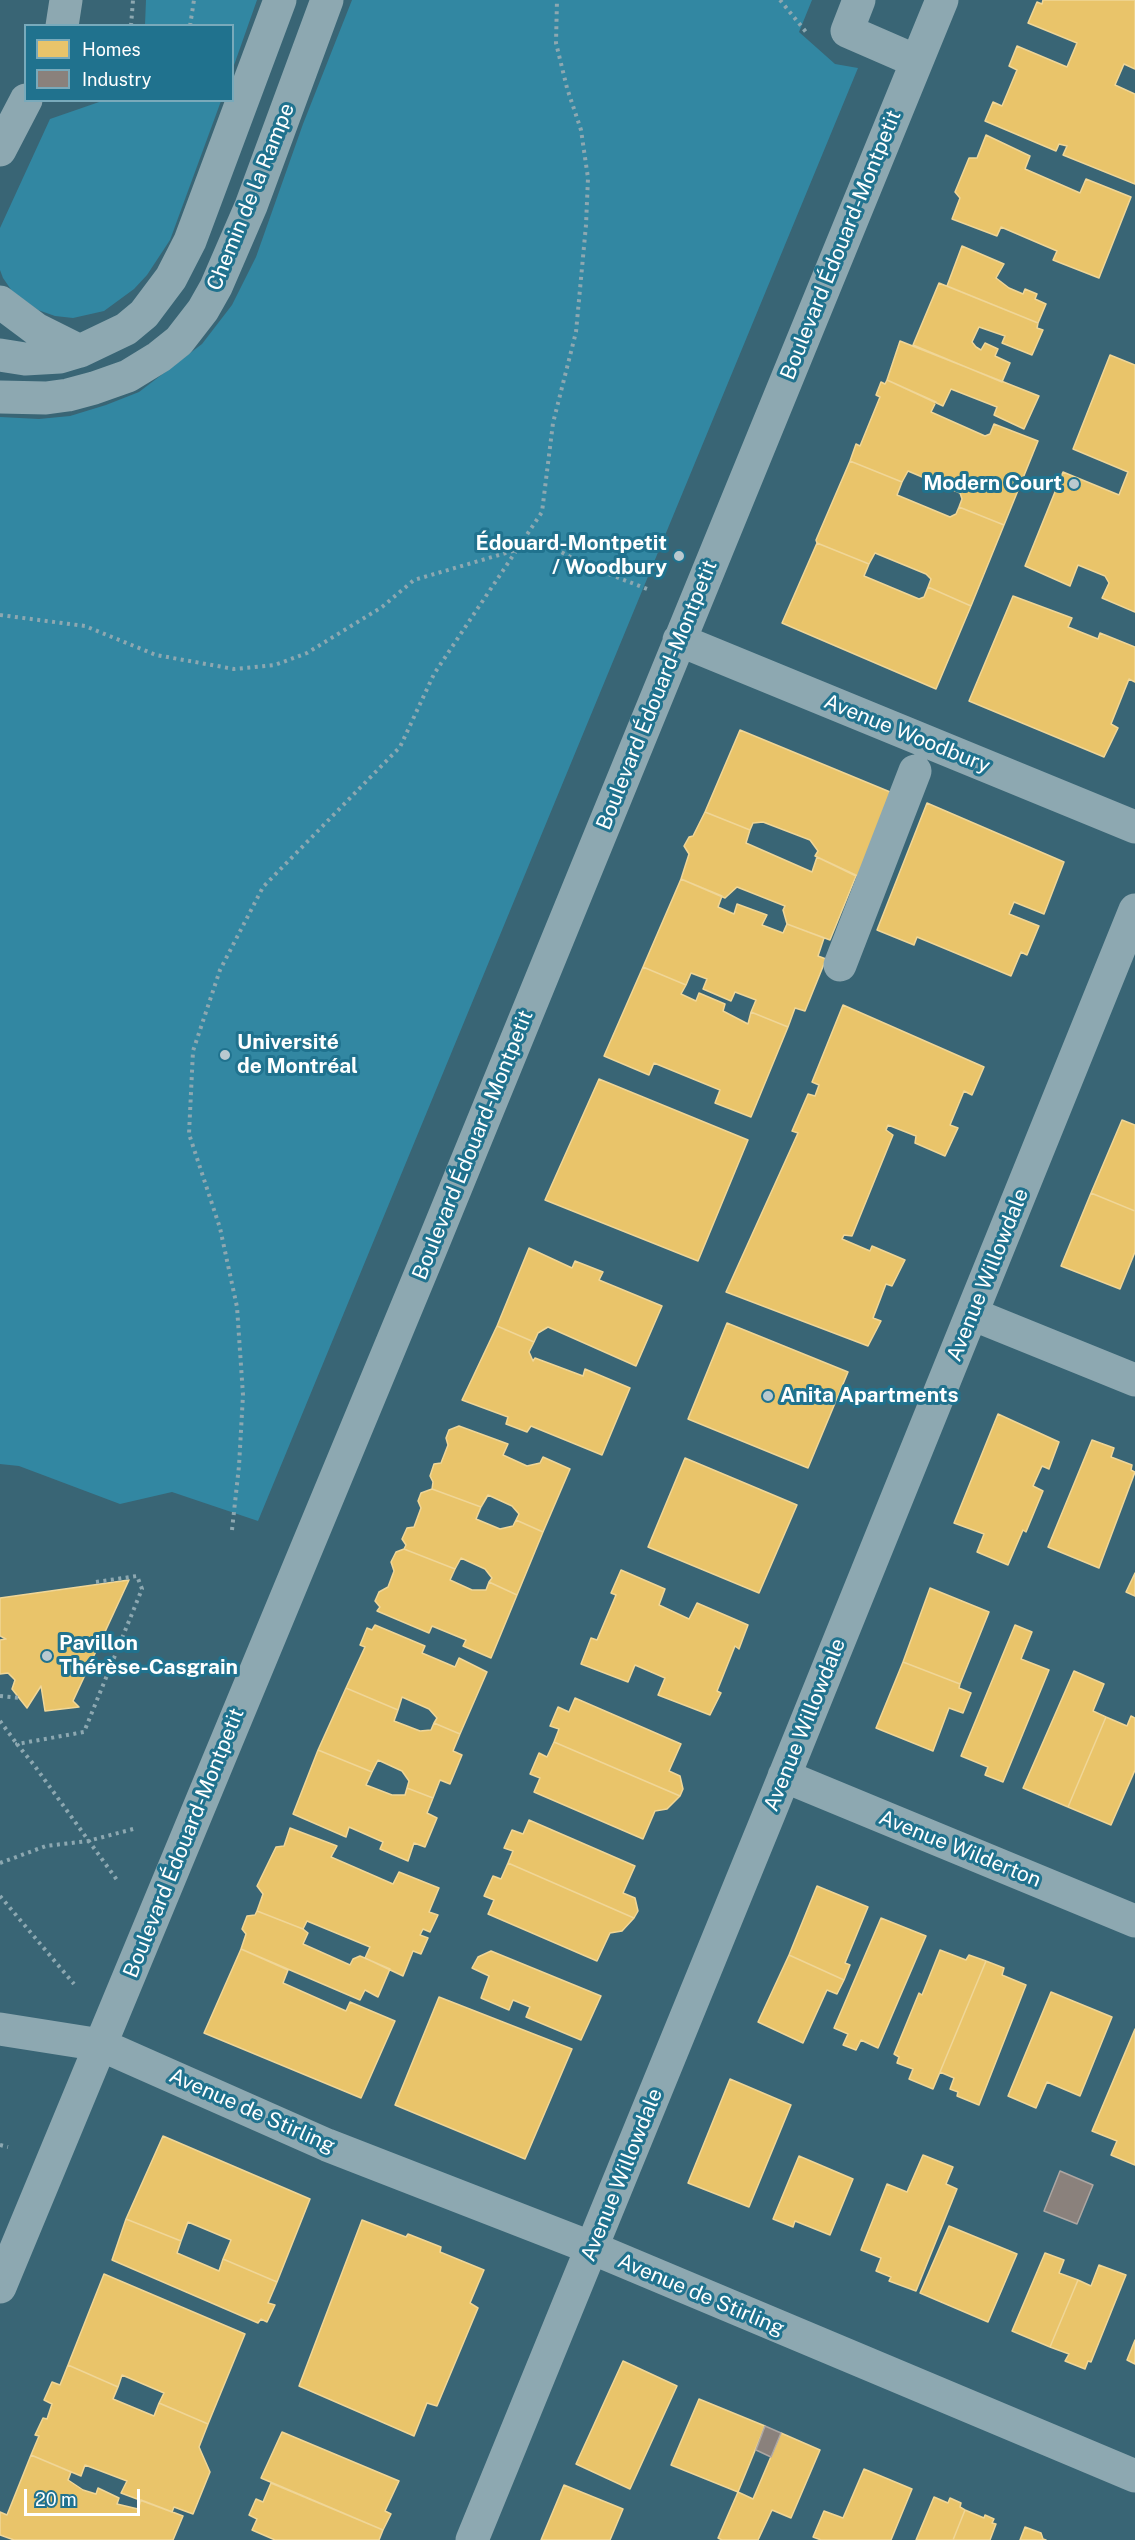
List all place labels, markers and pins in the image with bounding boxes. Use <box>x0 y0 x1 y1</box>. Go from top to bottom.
place label: Modern Court <box>923 471 1062 497</box>
marker: Modern Court <box>1067 477 1081 491</box>
place label: Édouard-Montpetit / Woodbury <box>475 531 667 581</box>
marker: Édouard-Montpetit / Woodbury <box>672 549 686 563</box>
place label: Université de Montréal <box>237 1030 358 1080</box>
marker: Université de Montréal <box>218 1048 232 1062</box>
place label: Anita Apartments <box>780 1383 959 1409</box>
marker: Anita Apartments <box>761 1389 775 1403</box>
place label: Pavillon Thérèse-Casgrain <box>59 1631 238 1681</box>
marker: Pavillon Thérèse-Casgrain <box>40 1649 54 1663</box>

